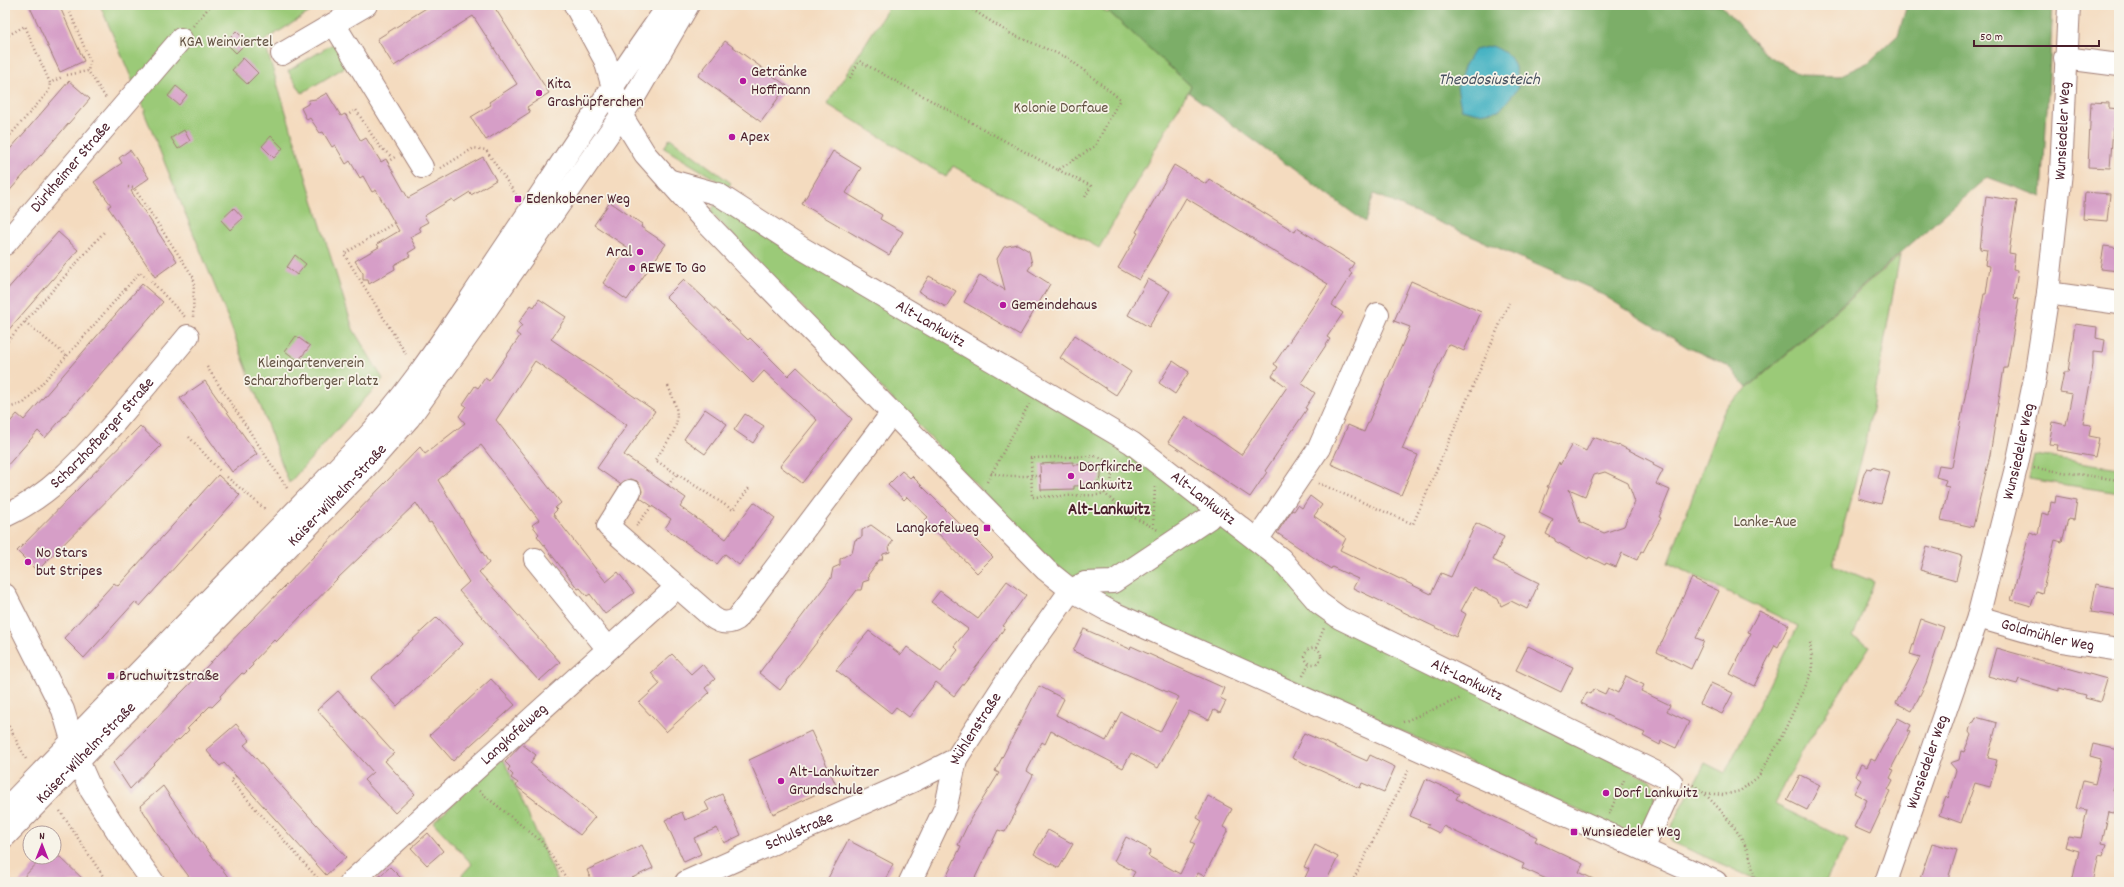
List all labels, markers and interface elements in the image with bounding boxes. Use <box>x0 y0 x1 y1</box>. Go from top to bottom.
scale bar <box>1974 22 2099 48</box>
text: 50 m <box>1980 29 2003 46</box>
park label: KGA Weinviertel <box>179 31 273 54</box>
place label: Getränke Hoffmann <box>751 61 810 102</box>
water label: Theodosiusteich <box>1438 69 1541 93</box>
place label: Kita Grashüpferchen <box>547 73 644 114</box>
marker: Getränke Hoffmann <box>738 76 748 86</box>
street label: Wunsiedeler Weg <box>2049 81 2077 181</box>
marker: Kita Grashüpferchen <box>534 88 544 98</box>
park label: Kolonie Dorfaue <box>1014 97 1108 120</box>
street label: Dürkheimer Straße <box>25 117 117 218</box>
place label: Apex <box>740 126 769 149</box>
marker: Apex <box>727 132 737 142</box>
place label: Edenkobener Weg <box>526 188 630 211</box>
marker: Edenkobener Weg <box>513 194 523 204</box>
place label: Aral <box>606 241 632 264</box>
marker: Aral <box>635 247 645 257</box>
place label: REWE To Go <box>640 257 706 280</box>
marker: REWE To Go <box>627 263 637 273</box>
street label: Alt-Lankwitz <box>891 294 970 354</box>
place label: Gemeindehaus <box>1011 294 1098 317</box>
marker: Gemeindehaus <box>998 300 1008 310</box>
park label: Kleingartenverein Scharzhofberger Platz <box>244 352 378 393</box>
street label: Scharzhofberger Straße <box>45 372 160 495</box>
street label: Wunsiedeler Weg <box>1997 401 2041 502</box>
street label: Kaiser-Wilhelm-Straße <box>283 439 393 552</box>
place label: Dorfkirche Lankwitz <box>1079 456 1142 497</box>
street label: Alt-Lankwitz <box>1165 465 1240 531</box>
marker: Dorfkirche Lankwitz <box>1066 471 1076 481</box>
district label: Alt-Lankwitz <box>1068 499 1151 523</box>
park label: Lanke-Aue <box>1733 511 1797 534</box>
place label: Langkofelweg <box>896 517 979 540</box>
marker: Langkofelweg <box>982 523 992 533</box>
place label: No Stars but Stripes <box>36 542 103 583</box>
marker: No Stars but Stripes <box>23 557 33 567</box>
street label: Goldmühler Weg <box>1998 613 2096 657</box>
street label: Alt-Lankwitz <box>1427 653 1507 707</box>
place label: Bruchwitzstraße <box>119 665 219 688</box>
marker: Bruchwitzstraße <box>106 671 116 681</box>
street label: Mühlenstraße <box>944 688 1008 767</box>
street label: Kaiser-Wilhelm-Straße <box>31 697 141 809</box>
street label: Langkofelweg <box>476 698 553 771</box>
street label: Wunsiedeler Weg <box>1901 712 1955 812</box>
place label: Alt-Lankwitzer Grundschule <box>789 761 879 802</box>
marker: Alt-Lankwitzer Grundschule <box>776 776 786 786</box>
place label: Dorf Lankwitz <box>1614 782 1698 805</box>
marker: Dorf Lankwitz <box>1601 788 1611 798</box>
street label: Schulstraße <box>762 806 837 857</box>
place label: Wunsiedeler Weg <box>1582 821 1680 844</box>
north arrow <box>22 825 62 865</box>
marker: Wunsiedeler Weg <box>1569 827 1579 837</box>
text: N <box>39 829 45 845</box>

